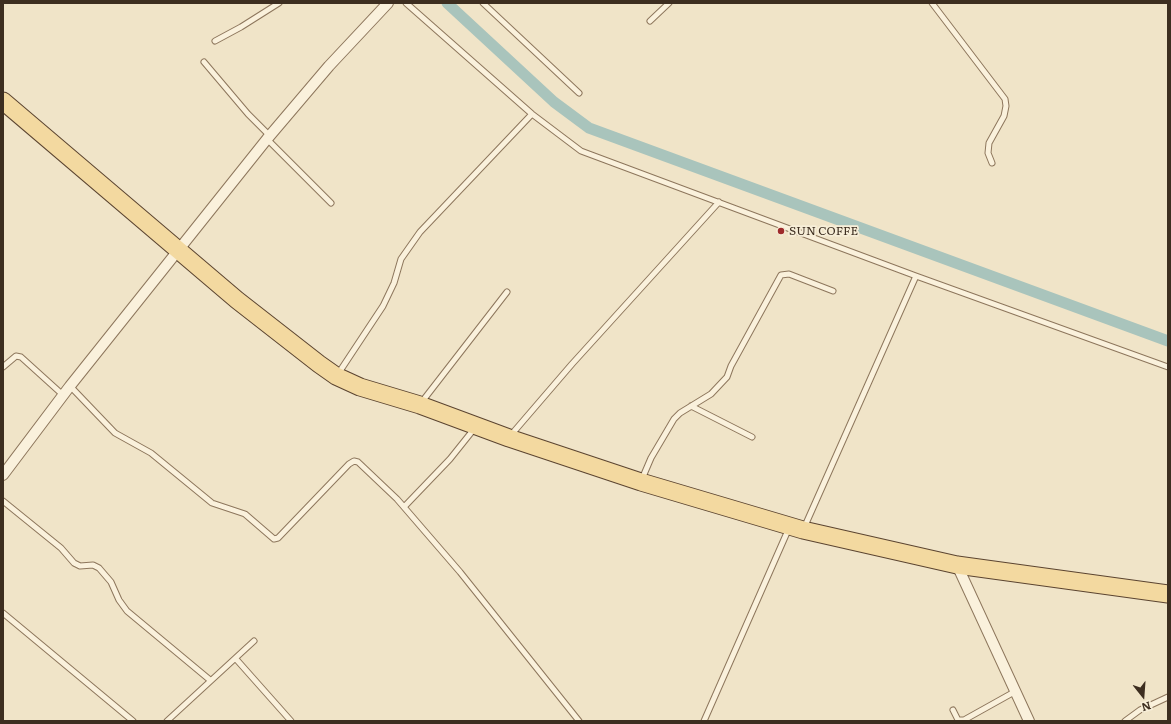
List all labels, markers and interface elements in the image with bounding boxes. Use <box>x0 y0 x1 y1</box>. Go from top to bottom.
place label: SUN COFFE <box>789 224 858 238</box>
marker: SUN COFFE <box>776 226 786 236</box>
north arrow <box>1123 676 1163 716</box>
text: N <box>1140 698 1153 716</box>

